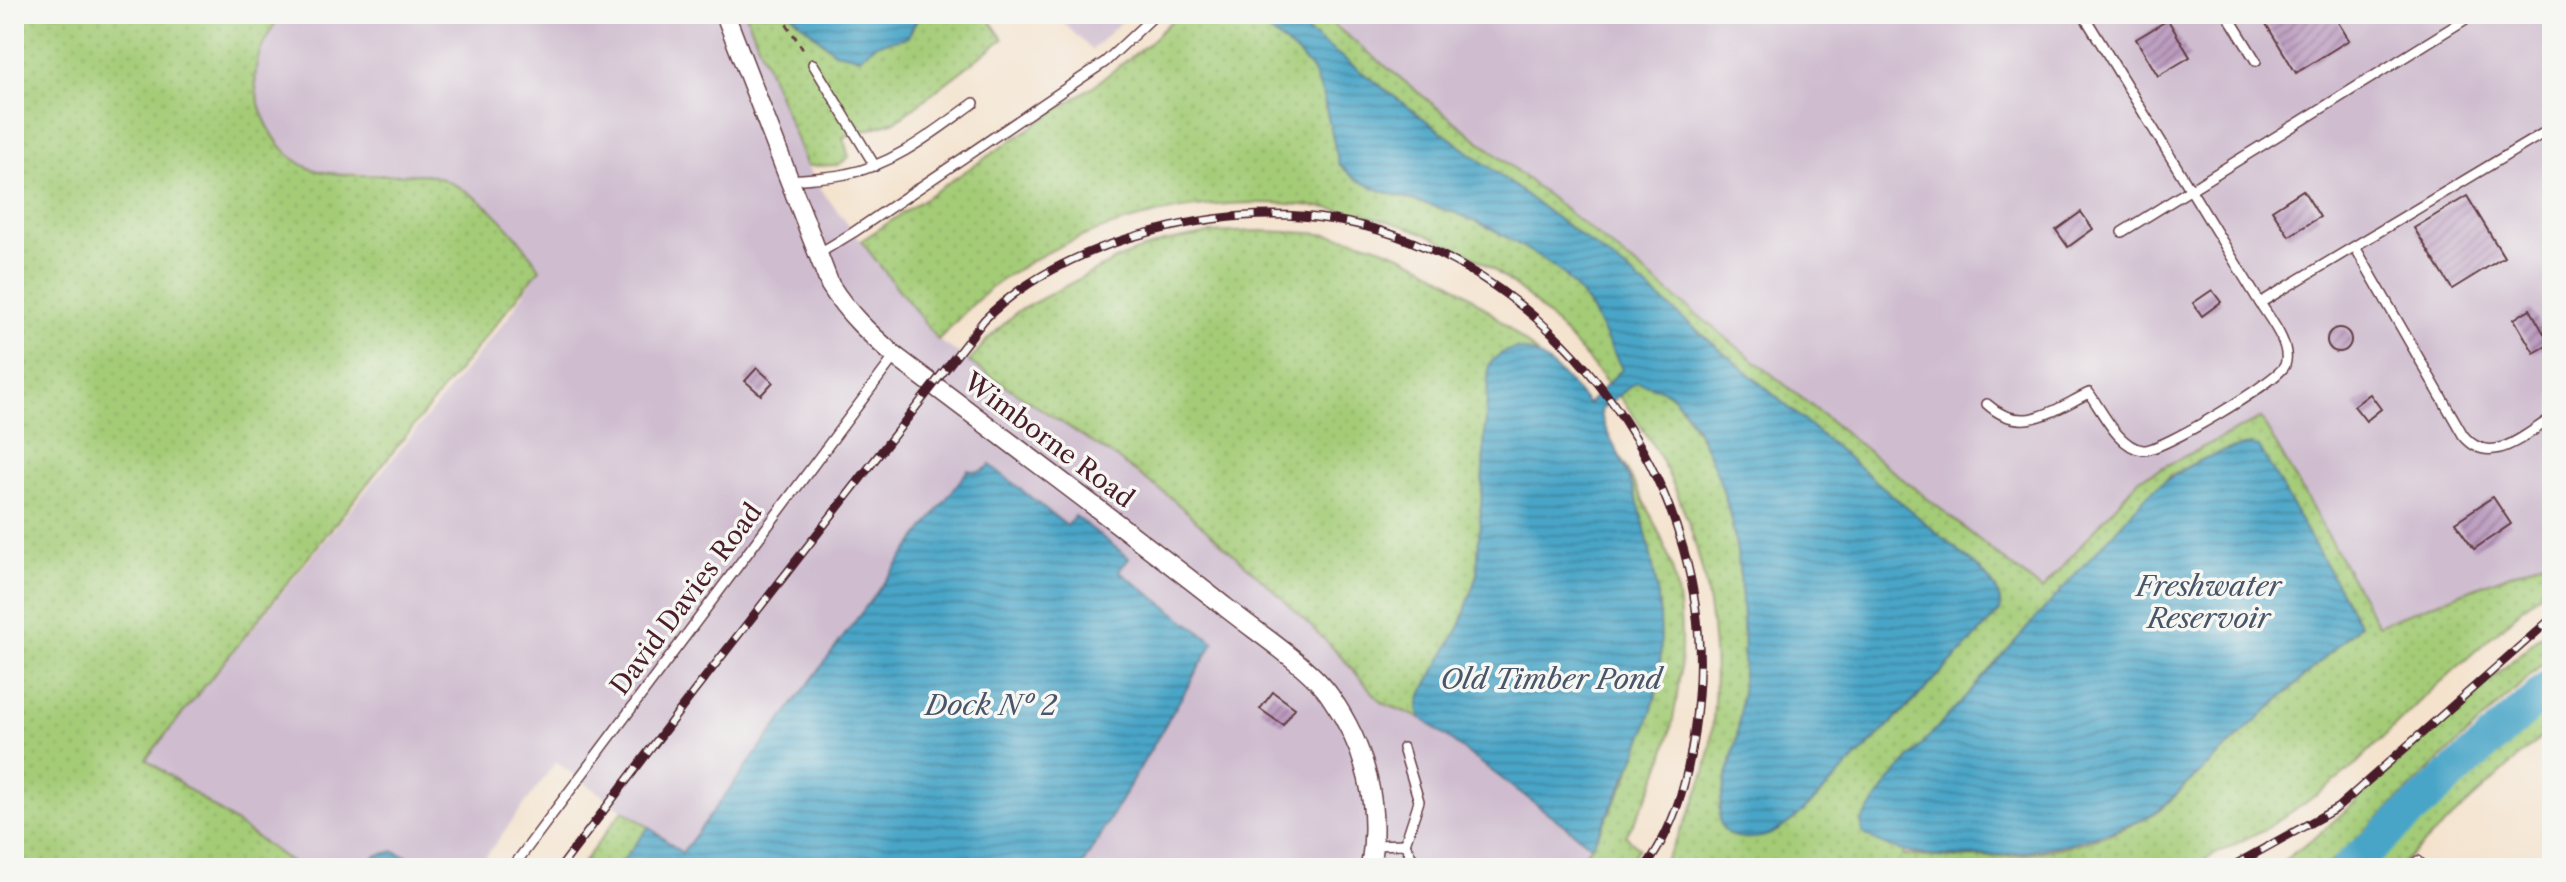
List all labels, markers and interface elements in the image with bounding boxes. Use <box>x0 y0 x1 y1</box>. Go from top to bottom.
street label: Wimborne Road <box>957 365 1141 515</box>
street label: David Davies Road <box>603 497 769 701</box>
water label: Freshwater Reservoir <box>2134 569 2284 635</box>
water label: Old Timber Pond <box>1440 662 1665 696</box>
water label: Dock Nº 2 <box>923 688 1057 722</box>

